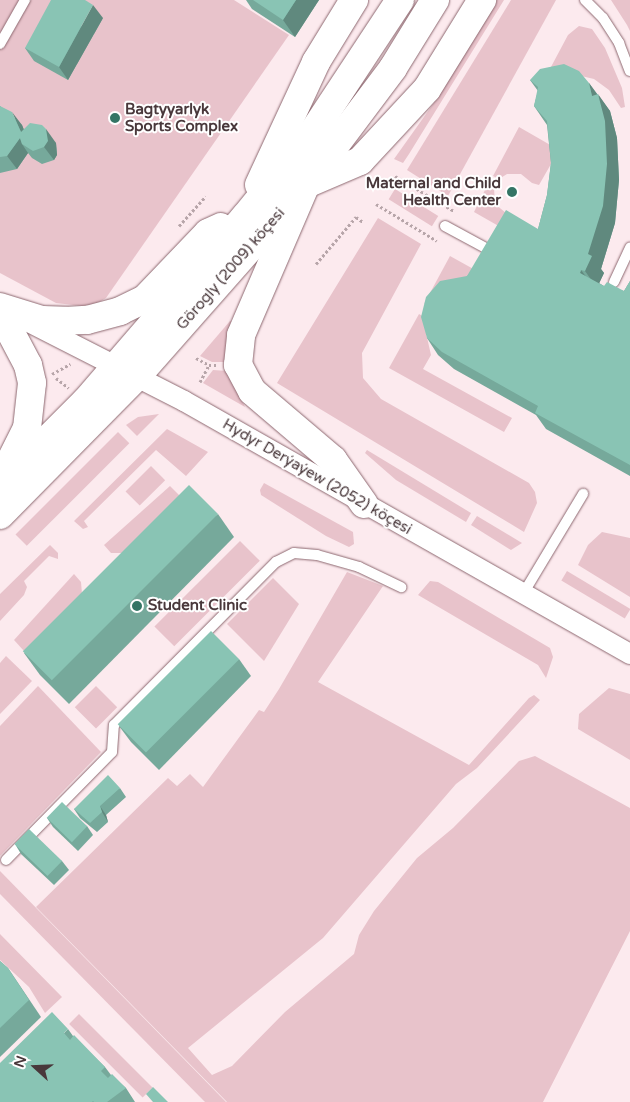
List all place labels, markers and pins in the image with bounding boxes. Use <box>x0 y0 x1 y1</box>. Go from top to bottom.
place label: Bagtyyarlyk Sports Complex <box>125 100 238 135</box>
marker: Bagtyyarlyk Sports Complex <box>109 112 121 124</box>
place label: Maternal and Child Health Center <box>366 174 501 209</box>
marker: Maternal and Child Health Center <box>505 185 519 199</box>
place label: Student Clinic <box>148 597 247 615</box>
marker: Student Clinic <box>130 599 144 613</box>

